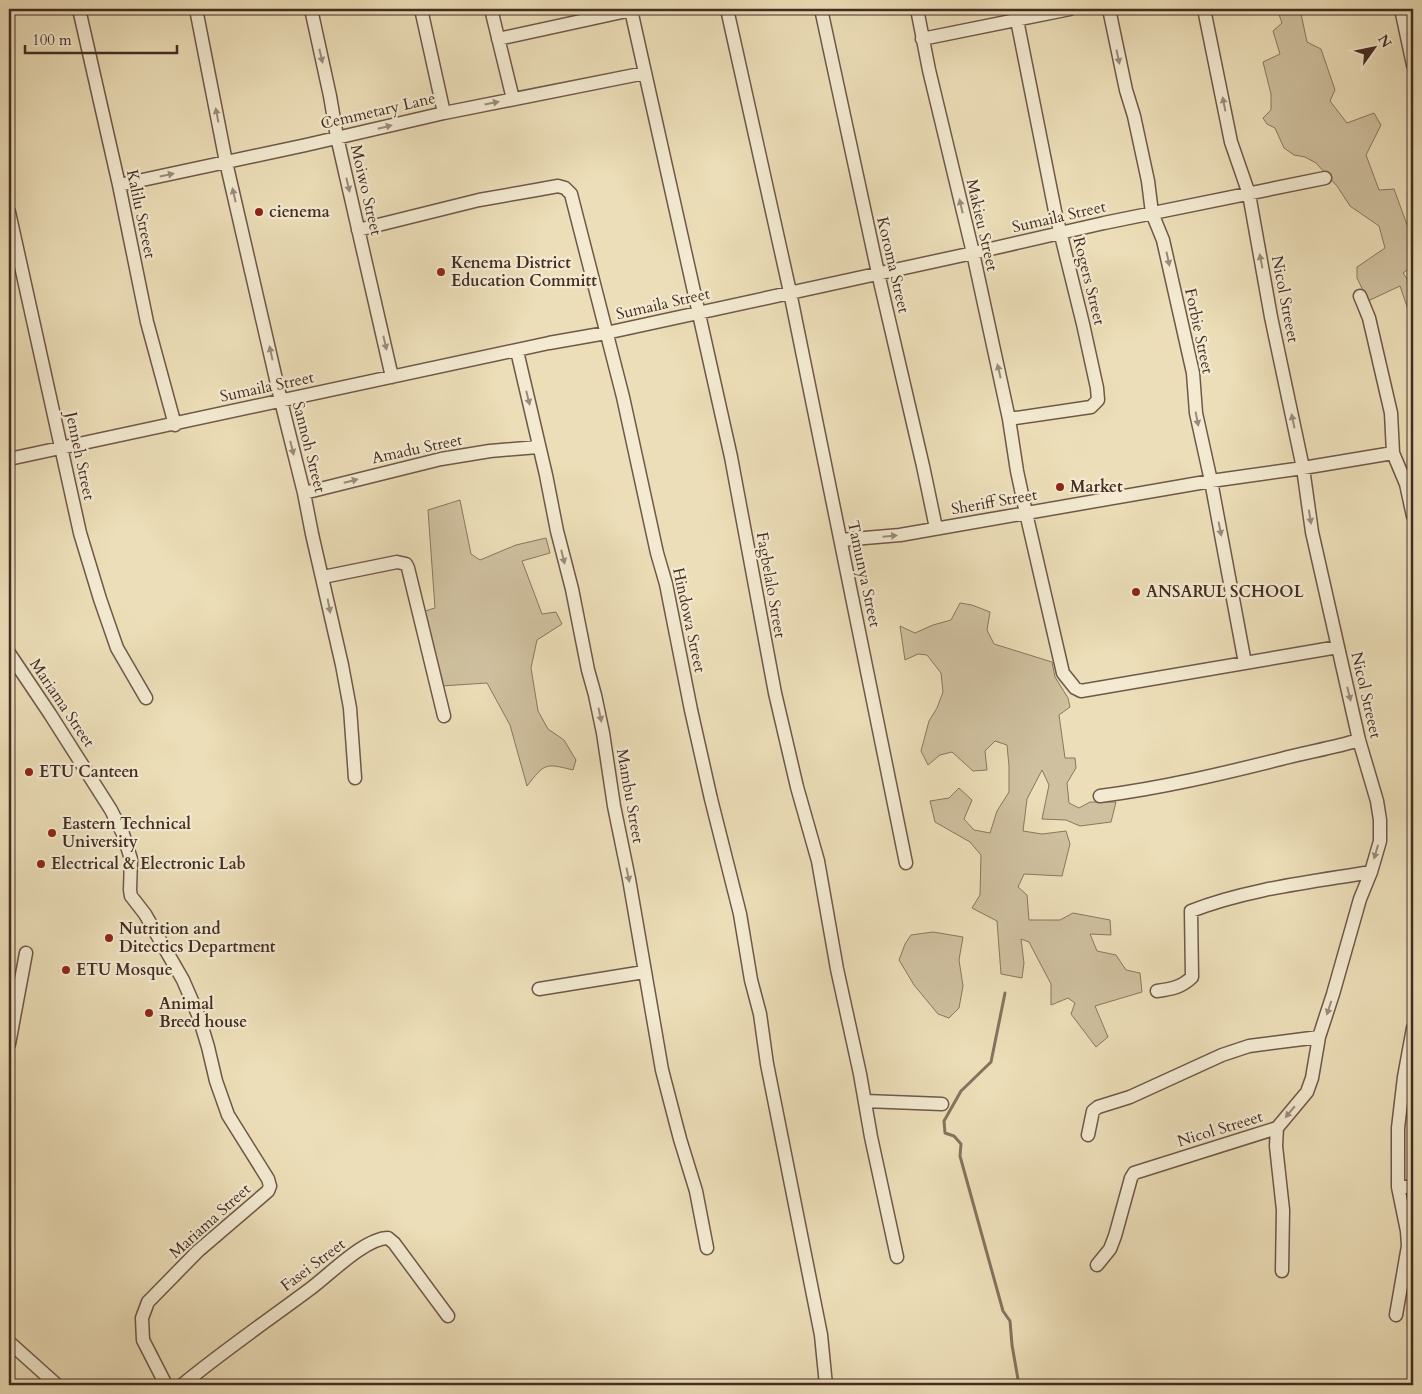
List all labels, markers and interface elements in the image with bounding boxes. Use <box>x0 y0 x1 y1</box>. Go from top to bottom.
scale bar <box>25 22 178 54</box>
north arrow <box>1350 22 1400 72</box>
text: 100 m <box>32 30 72 50</box>
text: N <box>1373 31 1396 51</box>
one-way arrow <box>317 49 325 64</box>
one-way arrow <box>1114 49 1122 64</box>
street label: Cemmetary Lane <box>318 87 438 135</box>
one-way arrow <box>1219 95 1227 111</box>
one-way arrow <box>485 99 500 107</box>
one-way arrow <box>213 107 221 122</box>
one-way arrow <box>377 123 392 131</box>
street label: Moiwo Street <box>345 142 387 238</box>
street label: Kalilu Streeet <box>121 168 161 260</box>
one-way arrow <box>159 170 175 178</box>
one-way arrow <box>344 177 352 192</box>
street label: Makieu Street <box>961 177 1003 273</box>
one-way arrow <box>230 187 238 202</box>
street label: Sumaila Street <box>1010 196 1108 238</box>
one-way arrow <box>957 199 965 214</box>
place label: cienema <box>269 201 330 223</box>
marker: cienema <box>253 206 265 218</box>
street label: Koroma Street <box>871 215 915 315</box>
street label: Rogers Street <box>1067 235 1111 327</box>
place label: Kenema District Education Committ <box>451 252 597 292</box>
one-way arrow <box>1164 252 1172 268</box>
one-way arrow <box>1256 253 1264 269</box>
street label: Nicol Streeet <box>1266 254 1304 344</box>
marker: Kenema District Education Committ <box>435 266 447 278</box>
street label: Sumaila Street <box>614 283 712 325</box>
street label: Forbie Street <box>1179 286 1219 376</box>
one-way arrow <box>381 335 389 351</box>
one-way arrow <box>267 346 275 361</box>
one-way arrow <box>994 362 1002 378</box>
street label: Sumaila Street <box>218 366 316 408</box>
one-way arrow <box>524 391 532 406</box>
street label: Sannoh Street <box>287 399 331 495</box>
street label: Jenneh Street <box>59 408 100 502</box>
one-way arrow <box>1194 411 1202 427</box>
one-way arrow <box>1289 413 1297 428</box>
street label: Amadu Street <box>370 429 464 469</box>
one-way arrow <box>288 441 296 456</box>
place label: Market <box>1070 476 1123 498</box>
one-way arrow <box>344 477 359 485</box>
marker: Market <box>1054 481 1066 493</box>
street label: Sheriff Street <box>949 484 1039 520</box>
one-way arrow <box>1306 509 1314 525</box>
street label: Tamunya Street <box>842 519 886 629</box>
one-way arrow <box>1216 521 1224 537</box>
street label: Fagbelalo Street <box>751 530 791 640</box>
one-way arrow <box>882 532 898 540</box>
one-way arrow <box>559 549 567 564</box>
street label: Hindowa Street <box>667 566 711 674</box>
place label: ANSARUL SCHOOL <box>1146 581 1305 603</box>
marker: ANSARUL SCHOOL <box>1130 586 1142 598</box>
one-way arrow <box>325 599 333 614</box>
street label: Nicol Streeet <box>1345 650 1387 740</box>
street label: Mariama Street <box>24 654 100 752</box>
one-way arrow <box>1345 687 1353 702</box>
one-way arrow <box>596 707 604 723</box>
street label: Mambu Street <box>611 747 649 845</box>
place label: ETU Canteen <box>39 761 139 783</box>
marker: ETU Canteen <box>23 766 35 778</box>
place label: Eastern Technical University <box>62 813 191 853</box>
marker: Eastern Technical University <box>46 827 58 839</box>
one-way arrow <box>1372 845 1380 860</box>
place label: Electrical & Electronic Lab <box>51 853 246 875</box>
marker: Electrical & Electronic Lab <box>35 858 47 870</box>
one-way arrow <box>624 867 632 883</box>
place label: Nutrition and Ditectics Department <box>119 918 276 958</box>
marker: Nutrition and Ditectics Department <box>103 932 115 944</box>
place label: ETU Mosque <box>76 959 173 981</box>
marker: ETU Mosque <box>60 964 72 976</box>
place label: Animal Breed house <box>159 993 247 1033</box>
one-way arrow <box>1325 1000 1332 1015</box>
marker: Animal Breed house <box>143 1007 155 1019</box>
one-way arrow <box>1284 1105 1295 1118</box>
street label: Nicol Streeet <box>1175 1106 1265 1152</box>
street label: Mariama Street <box>165 1179 255 1263</box>
street label: Fasei Street <box>276 1233 350 1297</box>

